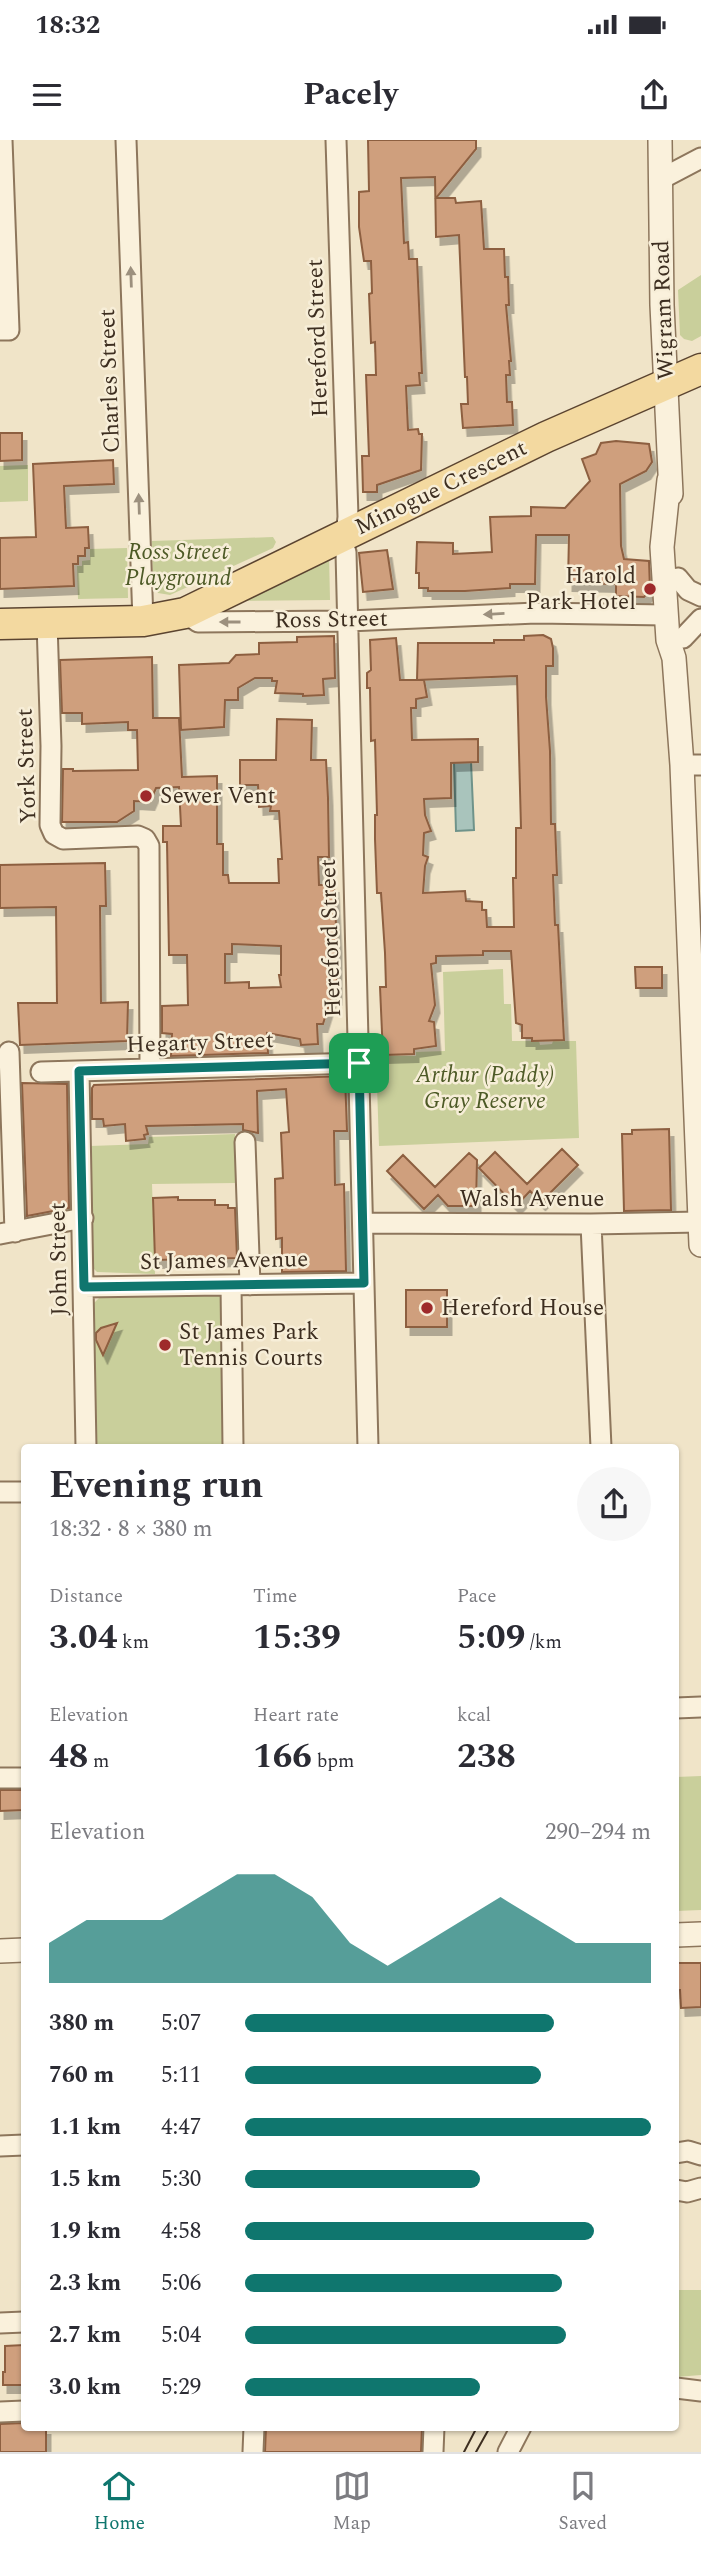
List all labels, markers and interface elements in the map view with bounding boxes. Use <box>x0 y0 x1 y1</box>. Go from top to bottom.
text: 18:32 <box>35 5 100 45</box>
text: Pacely <box>303 70 398 119</box>
icon: menu <box>28 76 66 114</box>
icon: share <box>635 76 673 114</box>
street label: Wigram Road <box>644 239 684 380</box>
street label: Hereford Street <box>298 258 338 418</box>
one-way arrow <box>125 265 137 287</box>
street label: Charles Street <box>90 308 130 454</box>
street label: Minogue Crescent <box>349 431 533 545</box>
one-way arrow <box>133 493 144 515</box>
park label: Ross Street Playground <box>125 535 231 596</box>
place label: Harold Park Hotel <box>526 559 636 620</box>
marker: Harold Park Hotel <box>642 581 658 597</box>
street label: Ross Street <box>274 602 388 638</box>
one-way arrow <box>483 609 505 620</box>
one-way arrow <box>219 616 241 627</box>
street label: York Street <box>7 708 47 824</box>
place label: Sewer Vent <box>160 779 276 814</box>
marker: Sewer Vent <box>138 788 154 804</box>
street label: Hereford Street <box>311 858 351 1018</box>
street label: Hegarty Street <box>126 1023 274 1063</box>
pin <box>329 1033 389 1093</box>
icon: arrive <box>340 1044 378 1082</box>
park label: Arthur (Paddy) Gray Reserve <box>415 1058 554 1119</box>
street label: Walsh Avenue <box>460 1182 605 1217</box>
street label: John Street <box>41 1202 77 1316</box>
street label: St James Avenue <box>140 1242 308 1280</box>
place label: Hereford House <box>441 1291 604 1326</box>
marker: Hereford House <box>419 1300 435 1316</box>
place label: St James Park Tennis Courts <box>179 1315 323 1376</box>
marker: St James Park Tennis Courts <box>157 1337 173 1353</box>
text: Evening run <box>49 1457 263 1515</box>
button: share <box>577 1467 651 1541</box>
text: 18:32 · 8 × 380 m <box>49 1512 213 1547</box>
text: Distance <box>49 1582 123 1611</box>
text: Time <box>253 1582 297 1611</box>
text: Pace <box>457 1582 496 1611</box>
text: 3.04 <box>49 1611 117 1664</box>
text: 15:39 <box>253 1611 341 1664</box>
text: 5:09 <box>457 1611 525 1664</box>
text: km <box>117 1628 149 1657</box>
text: /km <box>525 1628 562 1657</box>
text: Elevation <box>49 1701 129 1730</box>
text: Heart rate <box>253 1701 339 1730</box>
text: kcal <box>457 1701 491 1730</box>
text: 48 <box>49 1730 88 1783</box>
text: 166 <box>253 1730 312 1783</box>
text: 238 <box>457 1730 516 1783</box>
text: m <box>88 1747 109 1776</box>
text: bpm <box>312 1747 354 1776</box>
text: Elevation <box>49 1815 145 1850</box>
text: 290–294 m <box>545 1815 651 1850</box>
text: 380 m <box>49 2006 114 2041</box>
text: 5:07 <box>161 2006 201 2041</box>
text: 760 m <box>49 2058 114 2093</box>
text: 5:11 <box>161 2058 201 2093</box>
text: 1.1 km <box>49 2110 121 2145</box>
text: 4:47 <box>161 2110 201 2145</box>
text: 1.5 km <box>49 2162 121 2197</box>
text: 5:30 <box>161 2162 201 2197</box>
text: 1.9 km <box>49 2214 121 2249</box>
text: 4:58 <box>161 2214 201 2249</box>
text: 2.3 km <box>49 2266 121 2301</box>
text: 5:06 <box>161 2266 201 2301</box>
text: 2.7 km <box>49 2318 121 2353</box>
text: 5:04 <box>161 2318 201 2353</box>
text: 3.0 km <box>49 2370 121 2405</box>
text: 5:29 <box>161 2370 201 2405</box>
tab: Home <box>94 2467 145 2538</box>
tab: Map <box>333 2467 371 2538</box>
tab: Saved <box>558 2467 607 2538</box>

